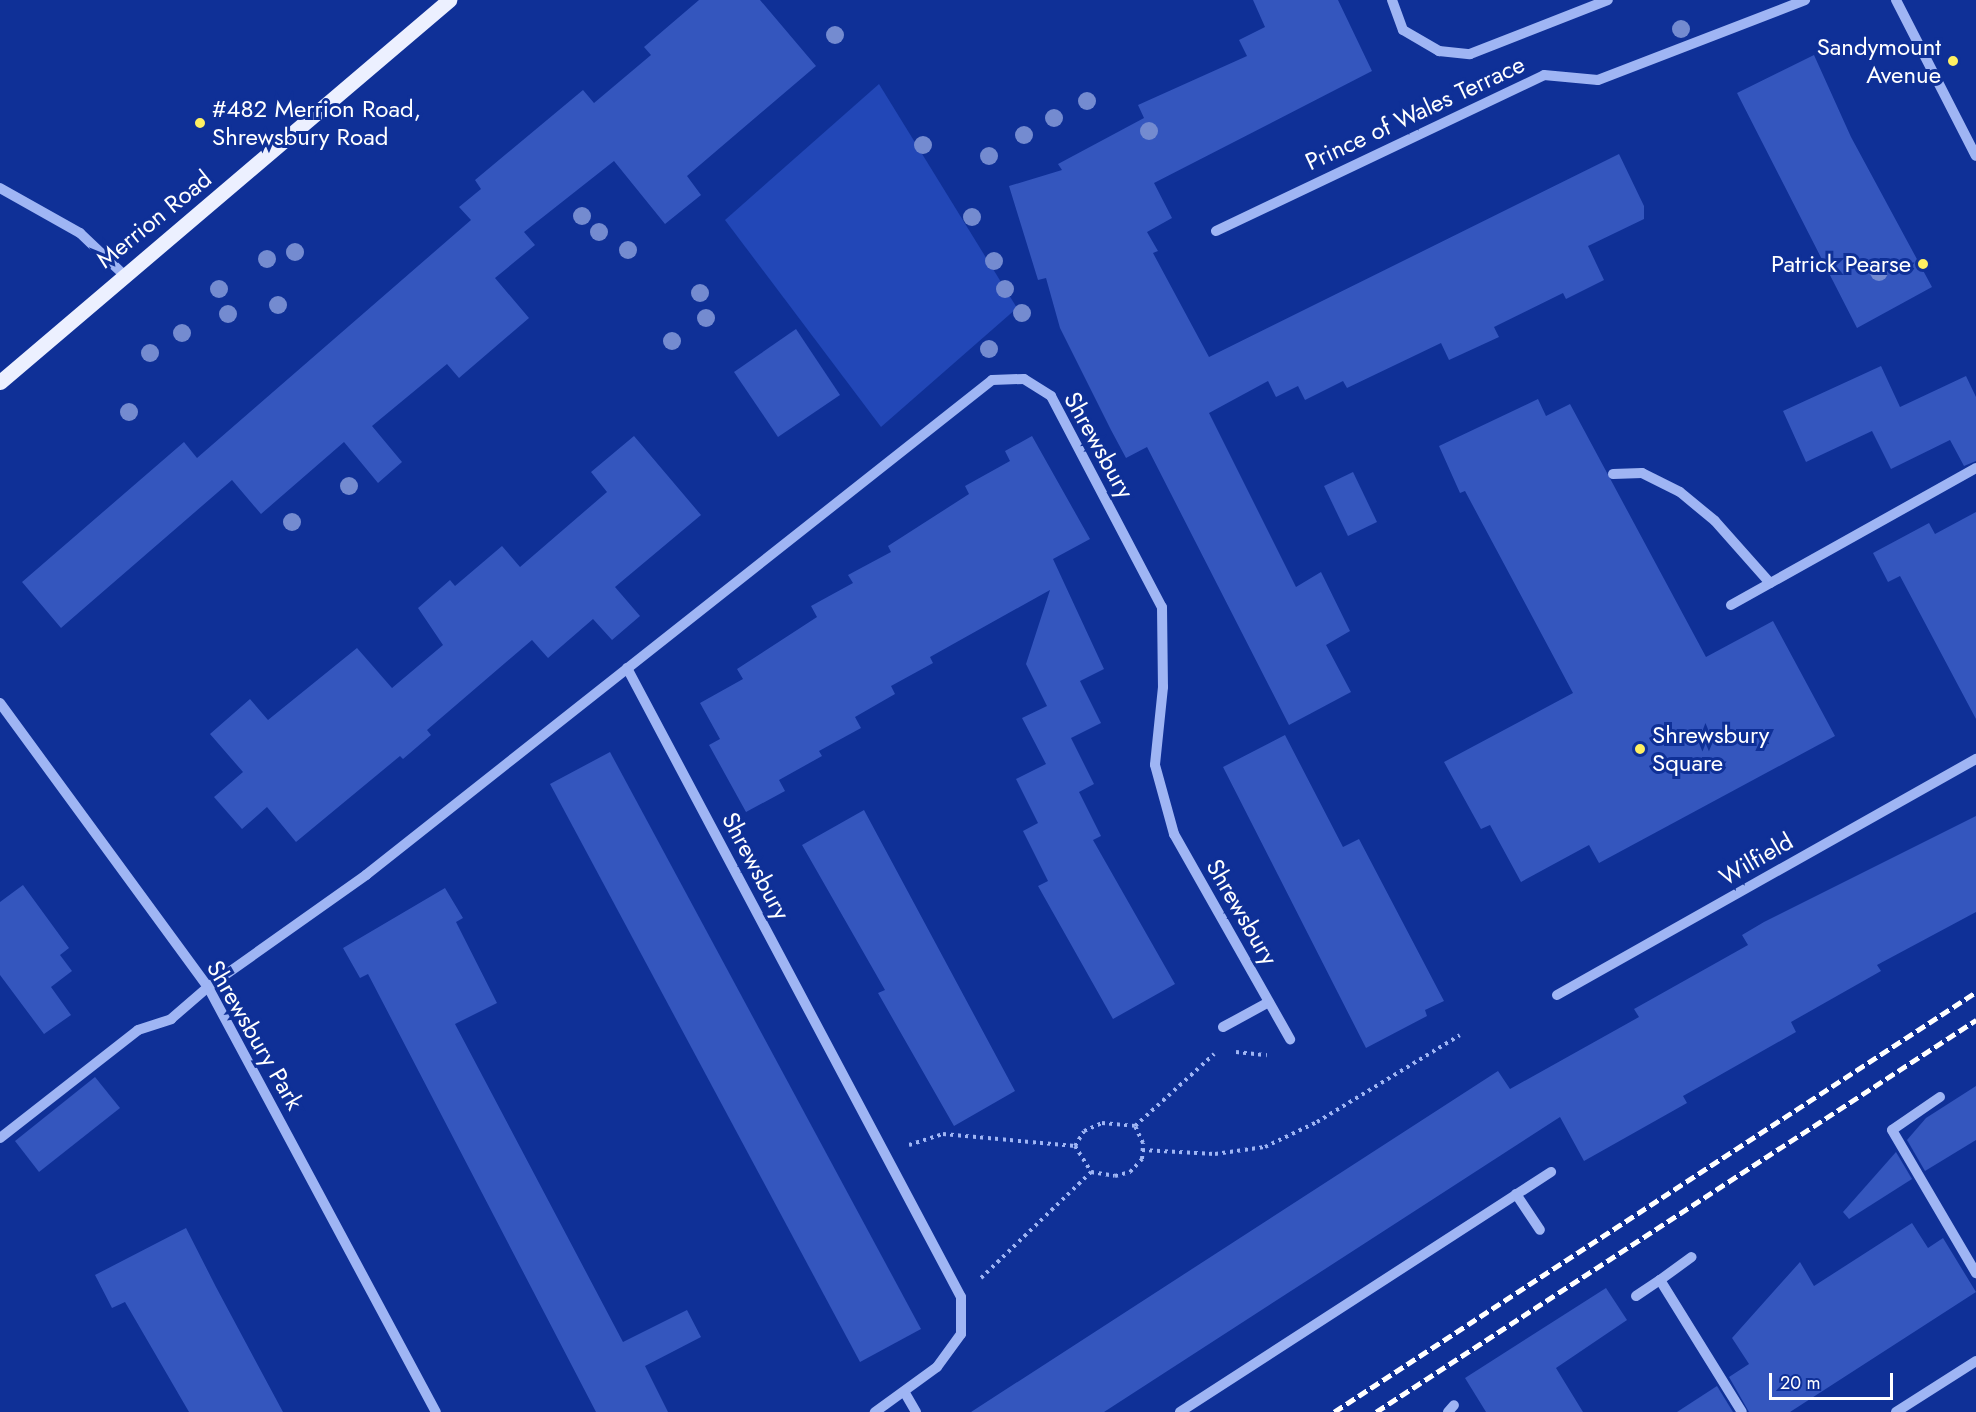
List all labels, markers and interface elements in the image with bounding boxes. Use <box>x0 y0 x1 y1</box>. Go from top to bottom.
place label: Sandymount Avenue <box>1817 33 1941 89</box>
street label: Prince of Wales Terrace <box>1301 50 1529 176</box>
marker: Sandymount Avenue <box>1946 54 1960 68</box>
place label: #482 Merrion Road, Shrewsbury Road <box>212 95 421 151</box>
marker: #482 Merrion Road, Shrewsbury Road <box>193 116 207 130</box>
street label: Merrion Road <box>91 164 217 274</box>
place label: Patrick Pearse <box>1771 250 1911 278</box>
marker: Patrick Pearse <box>1916 257 1930 271</box>
street label: Shrewsbury <box>1058 387 1140 503</box>
place label: Shrewsbury Square <box>1652 721 1769 777</box>
marker: Shrewsbury Square <box>1633 742 1647 756</box>
street label: Shrewsbury <box>716 807 796 925</box>
street label: Wilfield <box>1714 826 1798 892</box>
street label: Shrewsbury <box>1200 854 1284 970</box>
street label: Shrewsbury Park <box>201 955 309 1115</box>
scale bar <box>1772 1361 1896 1399</box>
text: 20 m <box>1780 1370 1820 1396</box>

